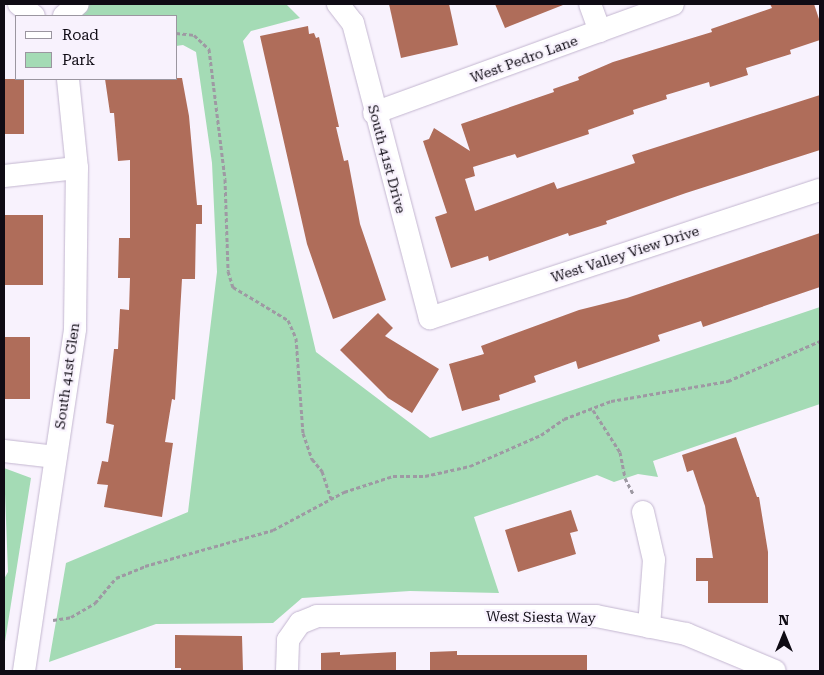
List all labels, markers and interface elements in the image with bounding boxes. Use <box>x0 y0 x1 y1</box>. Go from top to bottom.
legend <box>15 15 178 80</box>
text: Road <box>62 26 99 44</box>
street label: West Pedro Lane <box>468 32 580 86</box>
text: Park <box>62 51 95 69</box>
street label: South 41st Drive <box>364 103 410 215</box>
street label: West Valley View Drive <box>549 222 701 286</box>
street label: South 41st Glen <box>51 322 83 430</box>
street label: West Siesta Way <box>486 608 596 626</box>
north arrow <box>759 610 809 660</box>
text: N <box>779 612 789 628</box>

